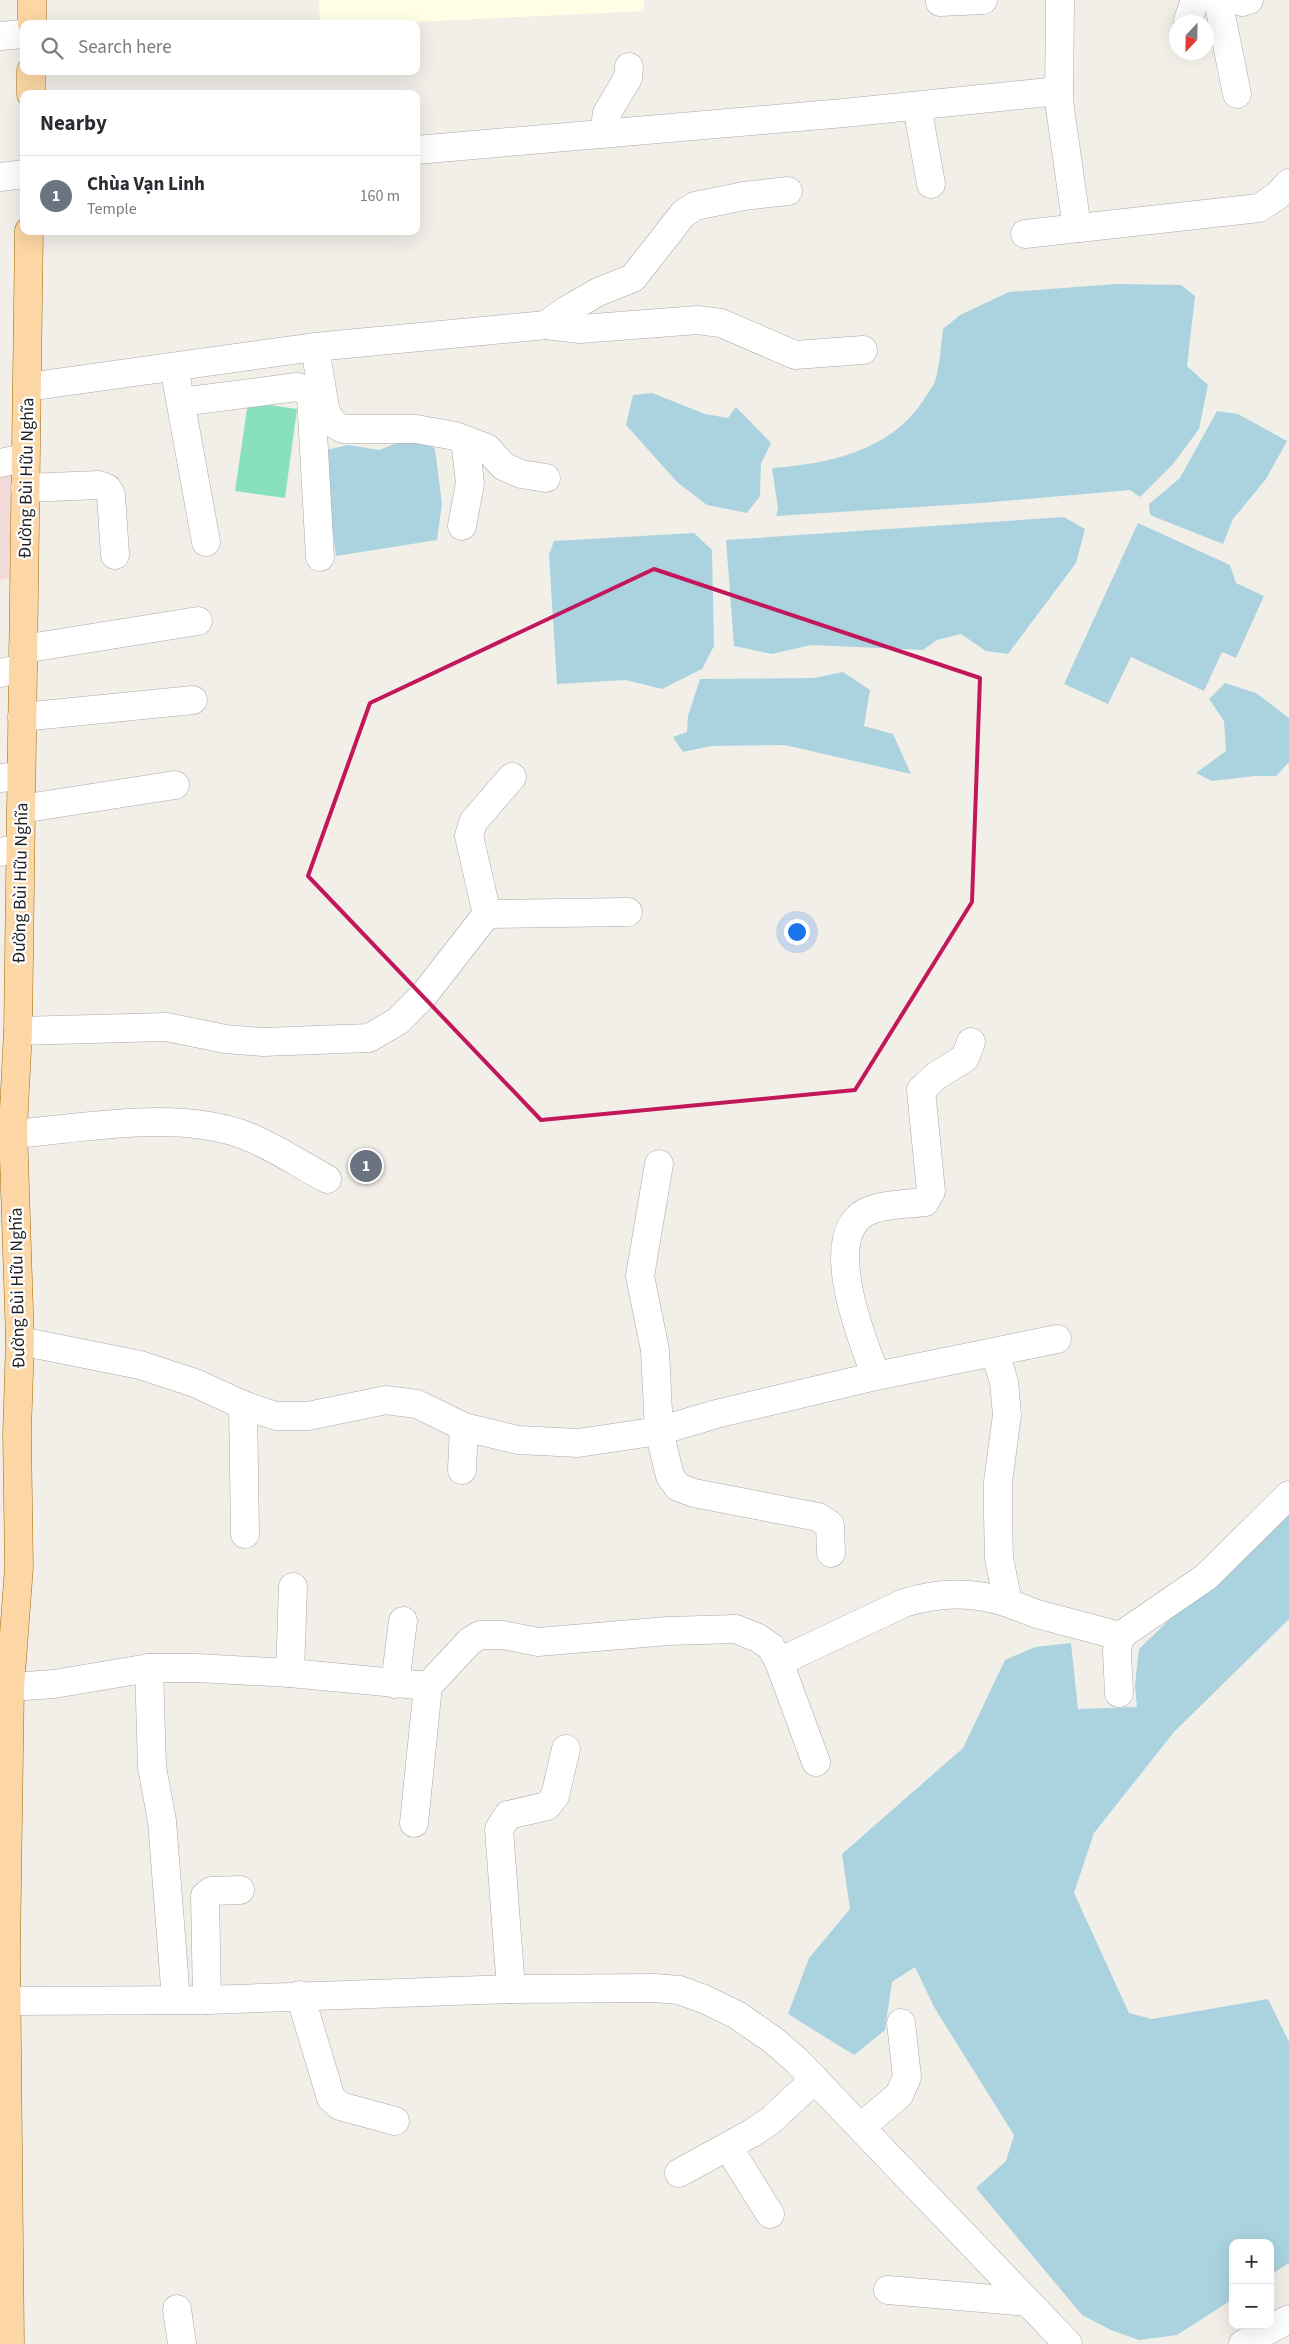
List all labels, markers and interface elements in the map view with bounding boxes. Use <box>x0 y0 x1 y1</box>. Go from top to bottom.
north arrow <box>1169 15 1214 60</box>
search box <box>20 20 420 75</box>
icon: search <box>38 34 66 62</box>
text: Search here <box>78 34 172 61</box>
text: Nearby <box>40 108 107 138</box>
text: Chùa Vạn Linh <box>87 171 205 198</box>
text: 1 <box>52 185 60 207</box>
text: 160 m <box>360 185 400 207</box>
text: Temple <box>87 198 137 220</box>
street label: Đường Bùi Hữu Nghĩa <box>13 397 40 559</box>
street label: Đường Bùi Hữu Nghĩa <box>7 802 34 964</box>
your location <box>784 919 810 945</box>
pin: 1 <box>350 1147 382 1185</box>
street label: Đường Bùi Hữu Nghĩa <box>4 1207 31 1369</box>
map controls <box>1229 2239 1274 2329</box>
button: + <box>1229 2239 1274 2284</box>
button: − <box>1229 2284 1274 2329</box>

